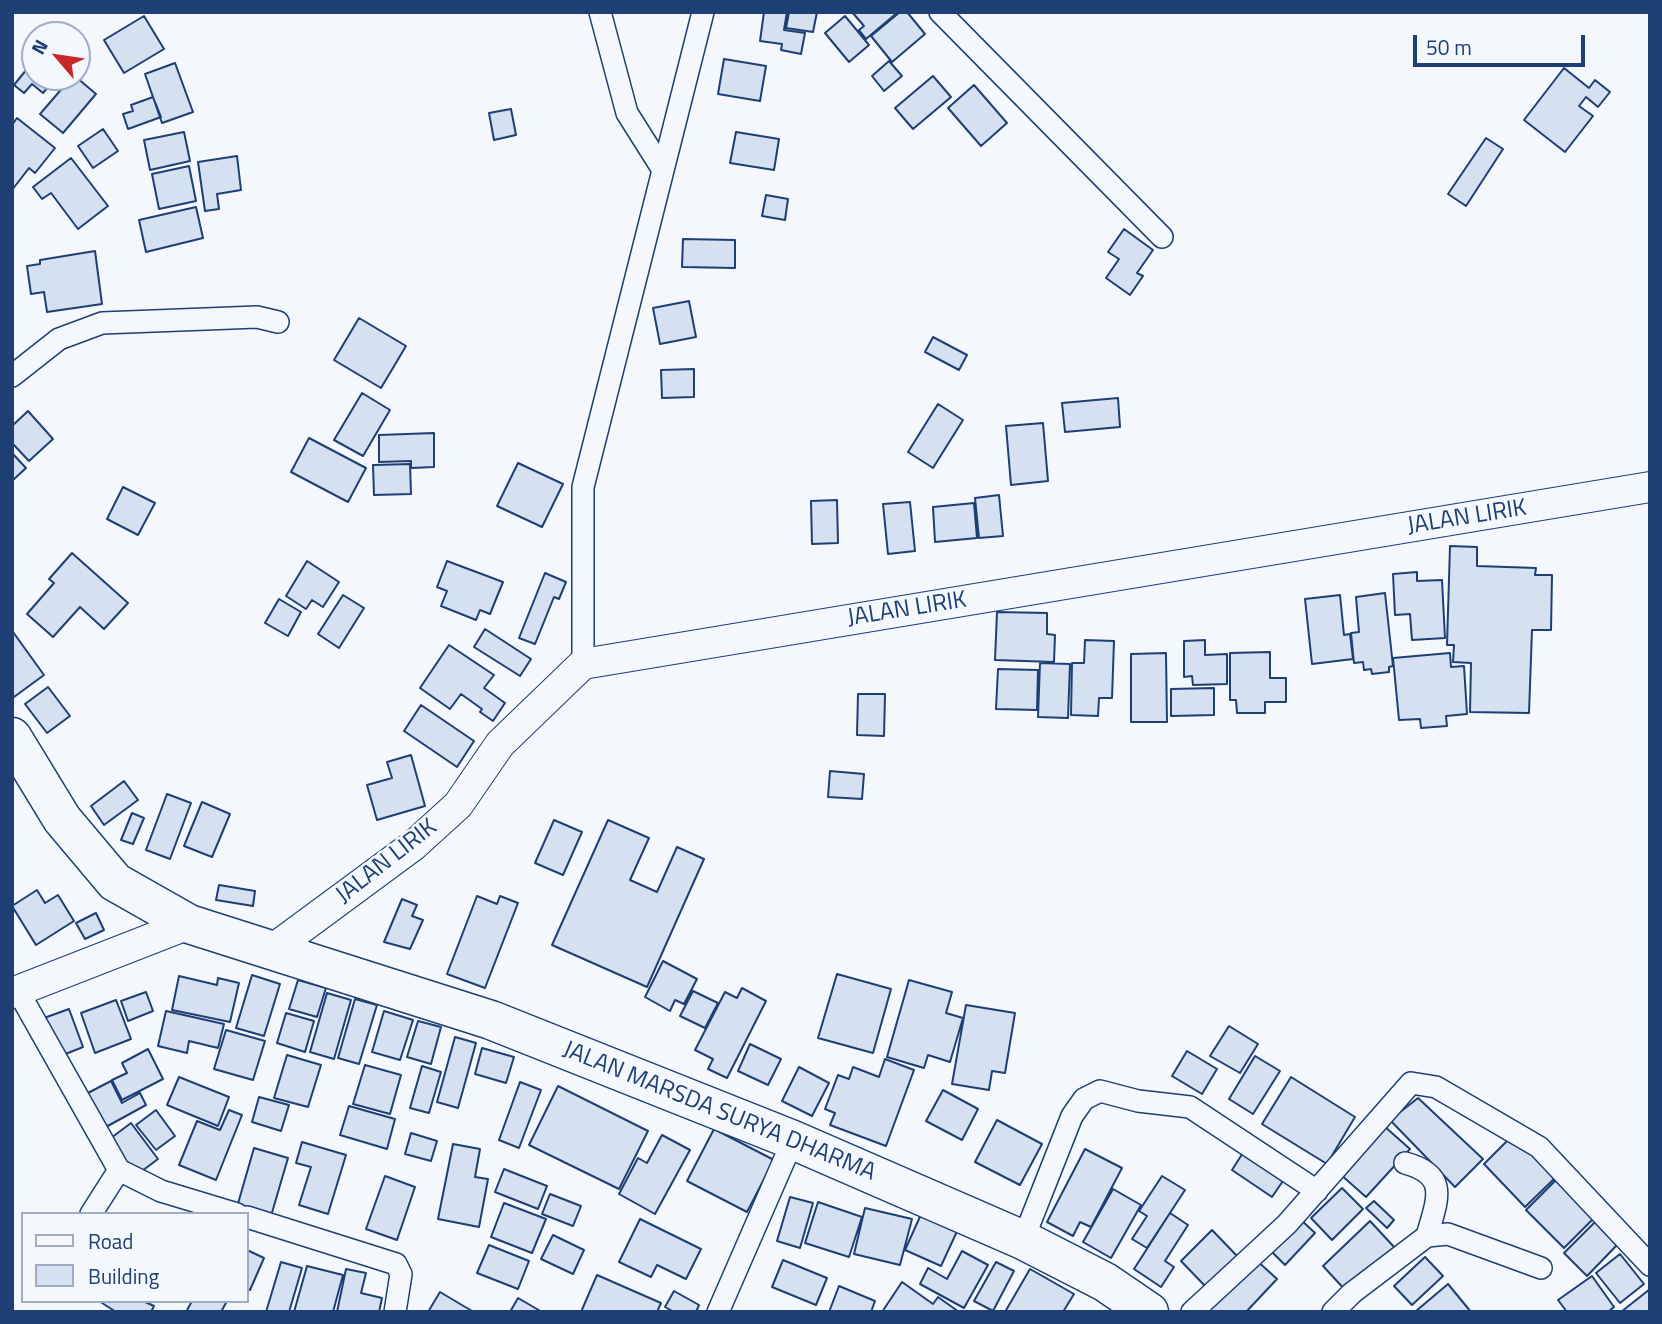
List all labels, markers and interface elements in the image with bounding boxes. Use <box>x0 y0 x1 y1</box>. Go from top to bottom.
north arrow <box>21 21 91 91</box>
scale bar <box>1417 21 1588 65</box>
text: 50 m <box>1426 31 1472 63</box>
text: N <box>23 34 55 59</box>
street label: JALAN LIRIK <box>1405 494 1529 542</box>
street label: JALAN LIRIK <box>845 586 969 634</box>
street label: JALAN LIRIK <box>331 814 443 910</box>
street label: JALAN MARSDA SURYA DHARMA <box>558 1036 880 1188</box>
legend <box>21 1212 248 1303</box>
text: Road <box>88 1225 133 1257</box>
text: Building <box>88 1260 159 1292</box>

